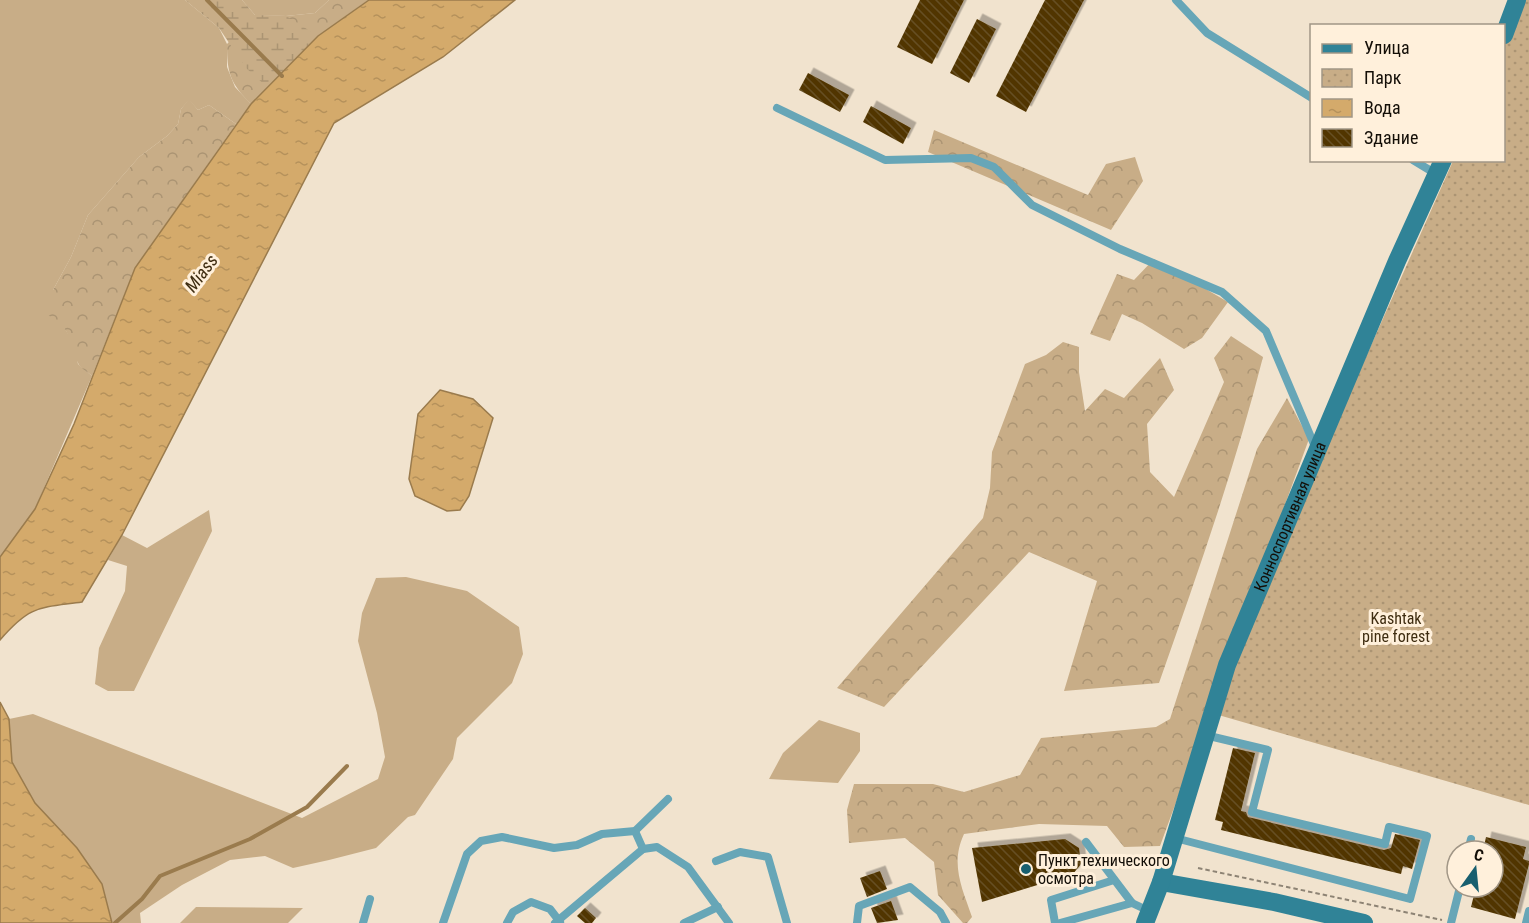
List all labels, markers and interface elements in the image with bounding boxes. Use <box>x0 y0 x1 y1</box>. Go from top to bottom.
legend <box>1310 24 1505 162</box>
text: Улица <box>1364 37 1410 58</box>
text: Парк <box>1364 67 1402 88</box>
text: Вода <box>1364 97 1401 118</box>
text: Здание <box>1364 127 1418 148</box>
water label: Miass <box>180 250 222 296</box>
street label: Конноспортивная улица <box>1250 439 1329 594</box>
park label: Kashtak pine forest <box>1362 609 1430 646</box>
north arrow <box>1445 839 1505 899</box>
text: С <box>1472 845 1486 865</box>
place label: Пункт технического осмотра <box>1038 851 1170 888</box>
marker: Пункт технического осмотра <box>1019 862 1033 876</box>

